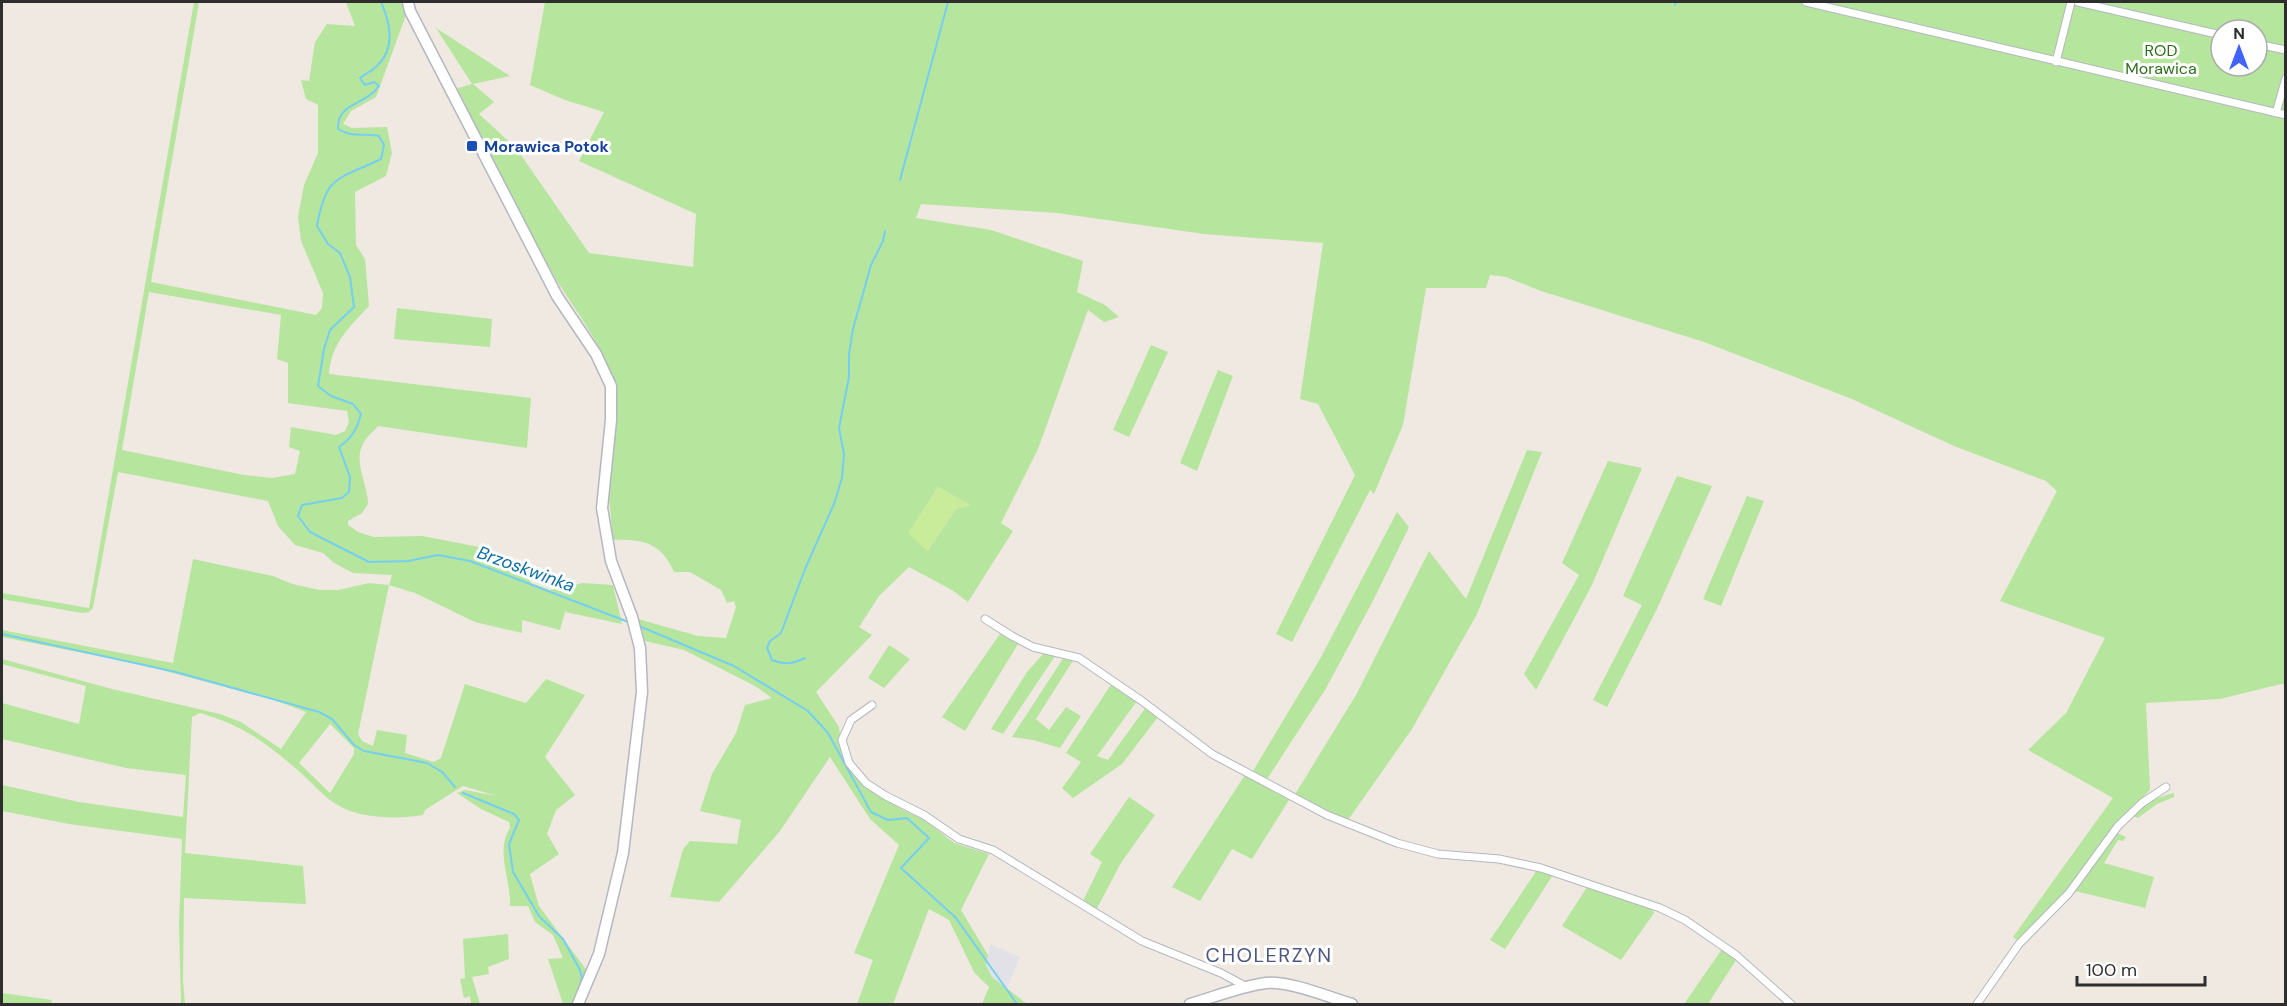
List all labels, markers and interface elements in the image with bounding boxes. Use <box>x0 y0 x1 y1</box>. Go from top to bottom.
north arrow <box>2209 18 2269 78</box>
text: N <box>2233 23 2245 44</box>
park label: ROD Morawica <box>2125 40 2197 79</box>
place label: Morawica Potok <box>484 136 609 157</box>
marker: Morawica Potok <box>465 139 479 153</box>
water label: Brzoskwinka <box>474 540 578 598</box>
district label: CHOLERZYN <box>1206 942 1332 968</box>
scale bar <box>2077 949 2204 987</box>
text: 100 m <box>2086 958 2137 982</box>

